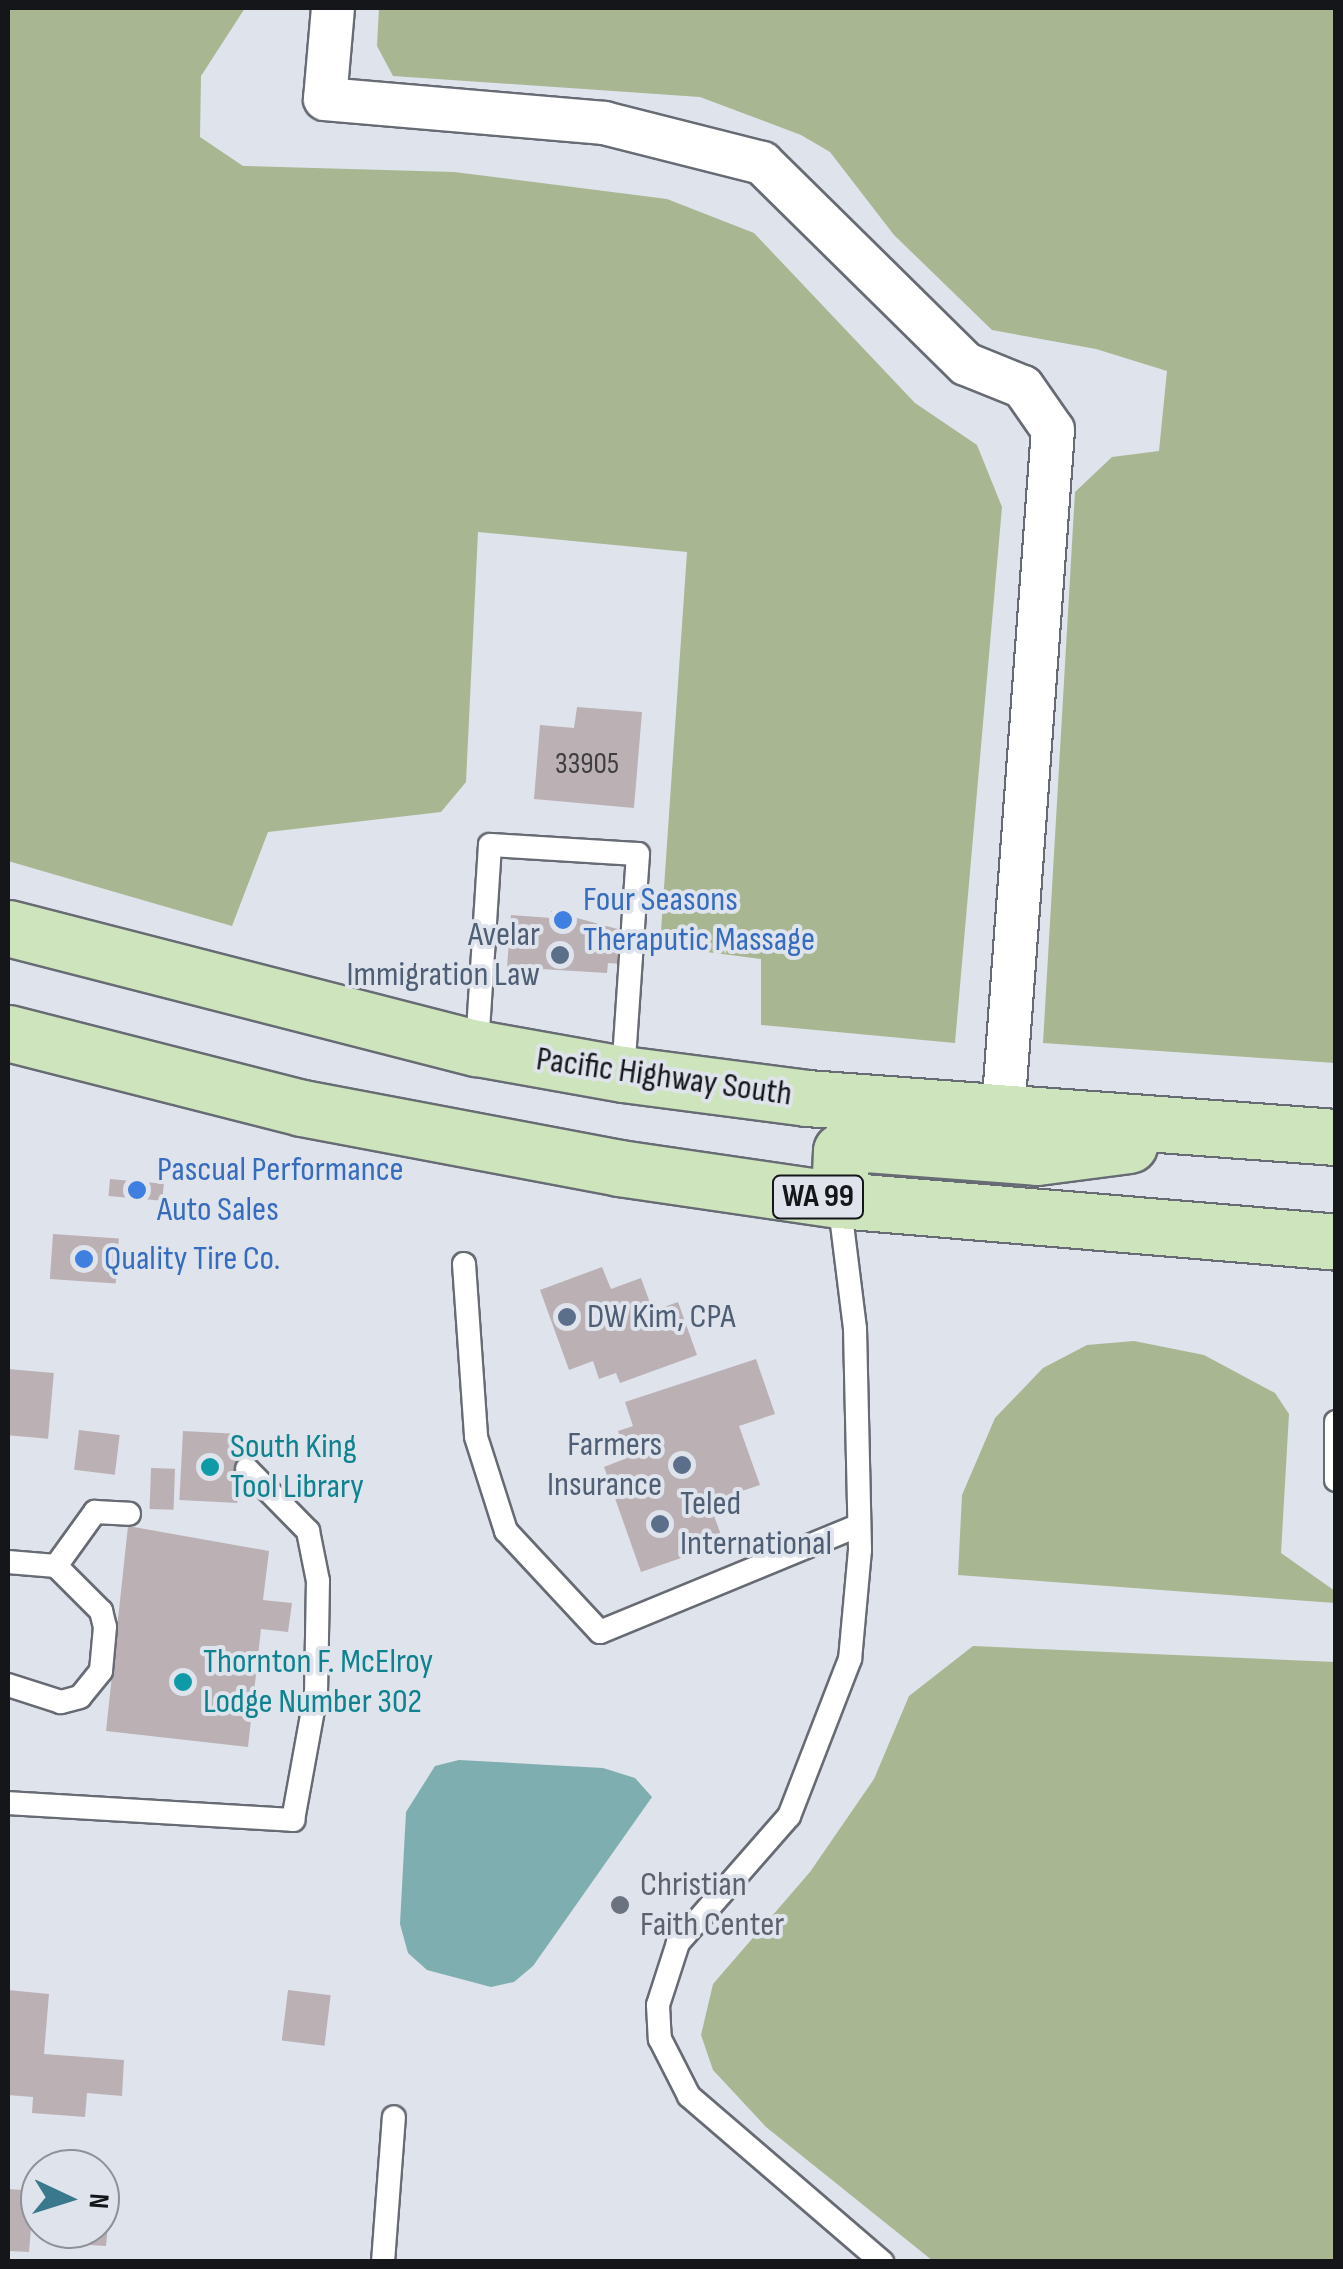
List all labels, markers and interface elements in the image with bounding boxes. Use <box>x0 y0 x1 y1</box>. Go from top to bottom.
house number: 33905 <box>555 746 619 782</box>
place label: Four Seasons Theraputic Massage <box>583 879 815 961</box>
marker: Four Seasons Theraputic Massage <box>552 909 574 931</box>
place label: Avelar Immigration Law <box>346 914 540 996</box>
marker: Avelar Immigration Law <box>549 944 571 966</box>
street label: Pacific Highway South <box>533 1038 795 1116</box>
place label: Pascual Performance Auto Sales <box>157 1149 404 1231</box>
road number: WA 99 <box>770 1170 866 1224</box>
marker: Pascual Performance Auto Sales <box>126 1179 148 1201</box>
place label: Quality Tire Co. <box>104 1238 280 1280</box>
marker: Quality Tire Co. <box>73 1248 95 1270</box>
place label: DW Kim, CPA <box>587 1296 735 1338</box>
marker: DW Kim, CPA <box>556 1306 578 1328</box>
place label: Farmers Insurance <box>547 1424 662 1506</box>
place label: South King Tool Library <box>230 1426 364 1508</box>
marker: Farmers Insurance <box>671 1454 693 1476</box>
marker: South King Tool Library <box>199 1456 221 1478</box>
place label: Teled International <box>680 1483 832 1565</box>
marker: Teled International <box>649 1513 671 1535</box>
place label: Thornton F. McElroy Lodge Number 302 <box>203 1641 433 1723</box>
marker: Thornton F. McElroy Lodge Number 302 <box>172 1671 194 1693</box>
place label: Christian Faith Center <box>640 1864 784 1946</box>
marker: Christian Faith Center <box>609 1894 631 1916</box>
north arrow <box>20 2149 120 2249</box>
text: N <box>81 2192 115 2210</box>

